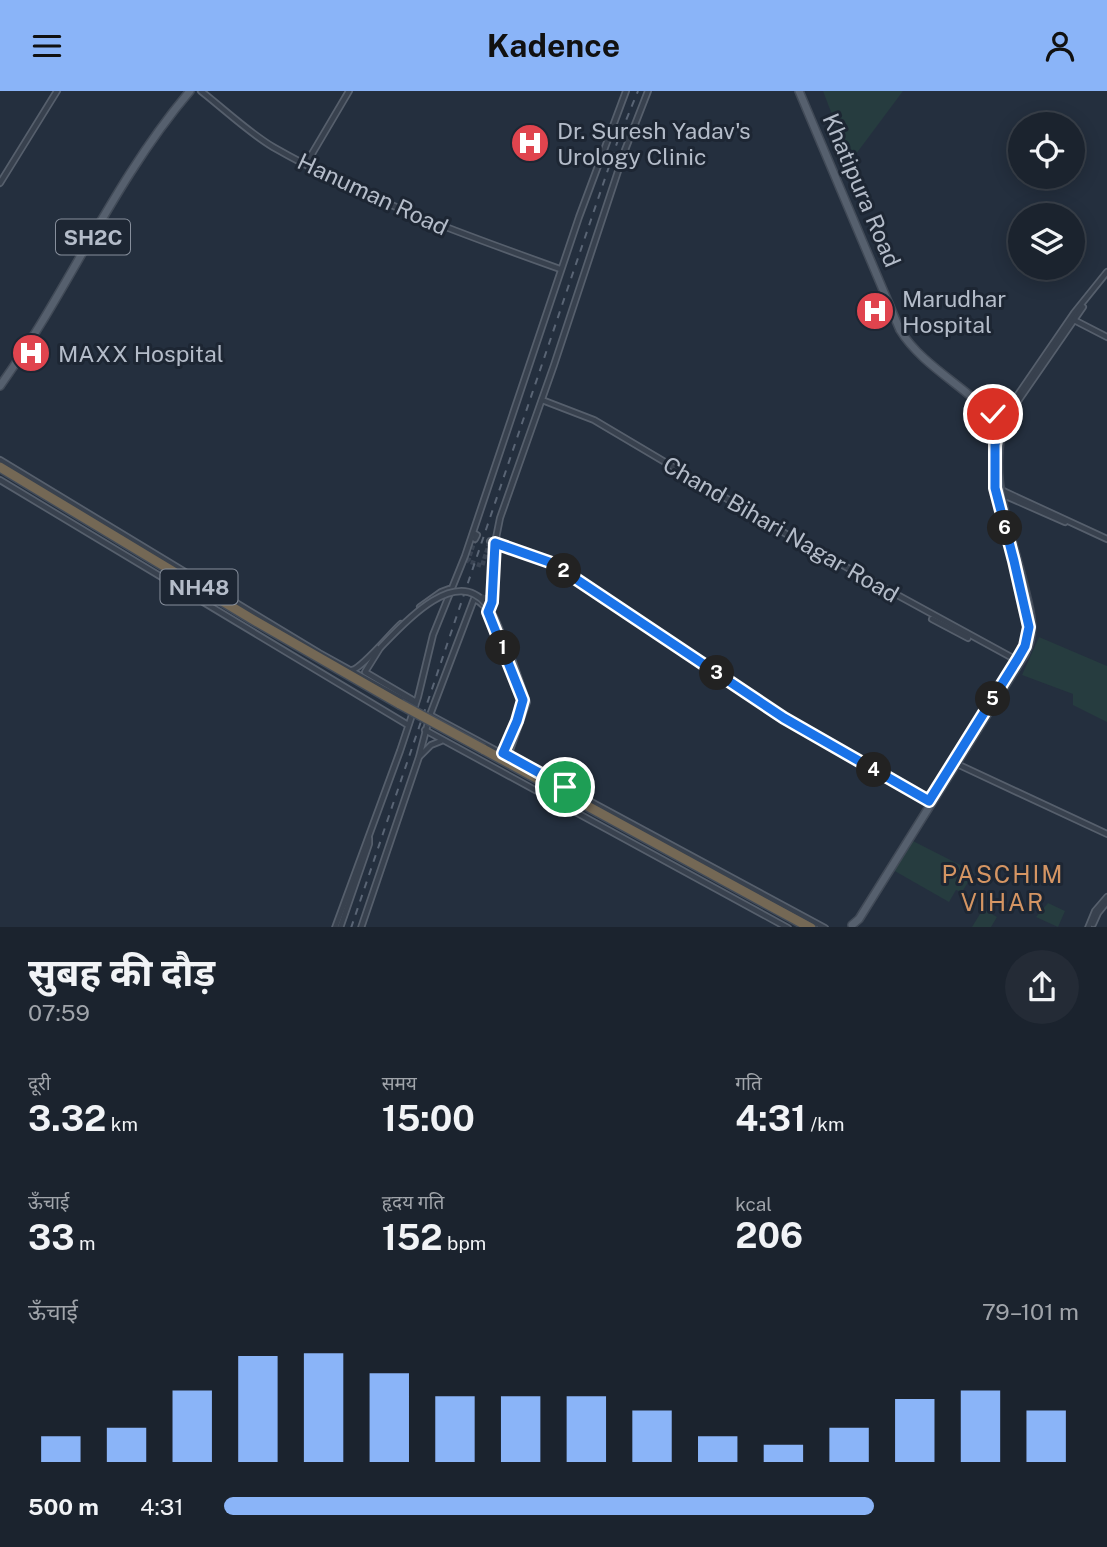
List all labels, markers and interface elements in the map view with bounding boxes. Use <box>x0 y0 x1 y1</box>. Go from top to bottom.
icon: menu <box>28 27 66 65</box>
text: Kadence <box>487 27 620 64</box>
icon: person <box>1041 27 1079 65</box>
street label: Khatipura Road <box>817 109 907 271</box>
map controls <box>1008 112 1085 280</box>
button: locate <box>1008 112 1085 189</box>
place label: Dr. Suresh Yadav's Urology Clinic <box>557 117 751 170</box>
hospital icon: Dr. Suresh Yadav's Urology Clinic <box>509 122 551 164</box>
street label: Hanuman Road <box>293 147 453 241</box>
button: layers <box>1008 203 1085 280</box>
road number: SH2C <box>56 219 130 255</box>
place label: Marudhar Hospital <box>902 285 1006 338</box>
hospital icon: Marudhar Hospital <box>854 290 896 332</box>
hospital icon: MAXX Hospital <box>10 332 52 374</box>
place label: MAXX Hospital <box>58 340 224 367</box>
pin <box>963 384 1023 444</box>
icon: check <box>974 395 1012 433</box>
street label: Chand Bihari Nagar Road <box>658 450 904 608</box>
pin: 6 <box>988 511 1023 545</box>
text: 6 <box>998 516 1011 538</box>
pin: 2 <box>546 553 582 589</box>
text: 2 <box>557 559 570 581</box>
road number: NH48 <box>160 569 238 605</box>
pin: 1 <box>486 631 520 665</box>
text: 1 <box>498 636 507 658</box>
pin: 3 <box>700 655 734 691</box>
text: 3 <box>710 661 723 683</box>
pin: 5 <box>976 681 1010 717</box>
text: 5 <box>986 687 999 709</box>
pin: 4 <box>856 753 892 787</box>
pin <box>535 757 595 817</box>
text: 4 <box>867 758 880 780</box>
icon: arrive <box>546 768 584 806</box>
district label: PASCHIM VIHAR <box>941 860 1065 916</box>
text: सुबह की दौड़ <box>28 950 215 995</box>
button: share <box>1005 950 1079 1024</box>
text: 07:59 <box>28 999 90 1026</box>
text: दूरी <box>28 1072 51 1094</box>
text: समय <box>382 1072 417 1094</box>
text: गति <box>735 1072 762 1094</box>
text: 3.32 <box>28 1098 106 1139</box>
text: 15:00 <box>382 1098 475 1139</box>
text: 4:31 <box>735 1098 806 1139</box>
text: km <box>106 1113 138 1135</box>
text: /km <box>806 1113 844 1135</box>
text: ऊँचाई <box>28 1191 69 1213</box>
text: हृदय गति <box>382 1191 444 1213</box>
text: kcal <box>735 1193 772 1215</box>
text: 206 <box>735 1215 803 1256</box>
text: 33 <box>28 1217 74 1258</box>
text: 152 <box>382 1217 443 1258</box>
text: m <box>74 1232 96 1254</box>
text: bpm <box>443 1232 486 1254</box>
text: ऊँचाई <box>28 1298 78 1325</box>
text: 79–101 m <box>982 1298 1079 1325</box>
text: 500 m <box>28 1493 99 1520</box>
text: 4:31 <box>140 1493 184 1520</box>

